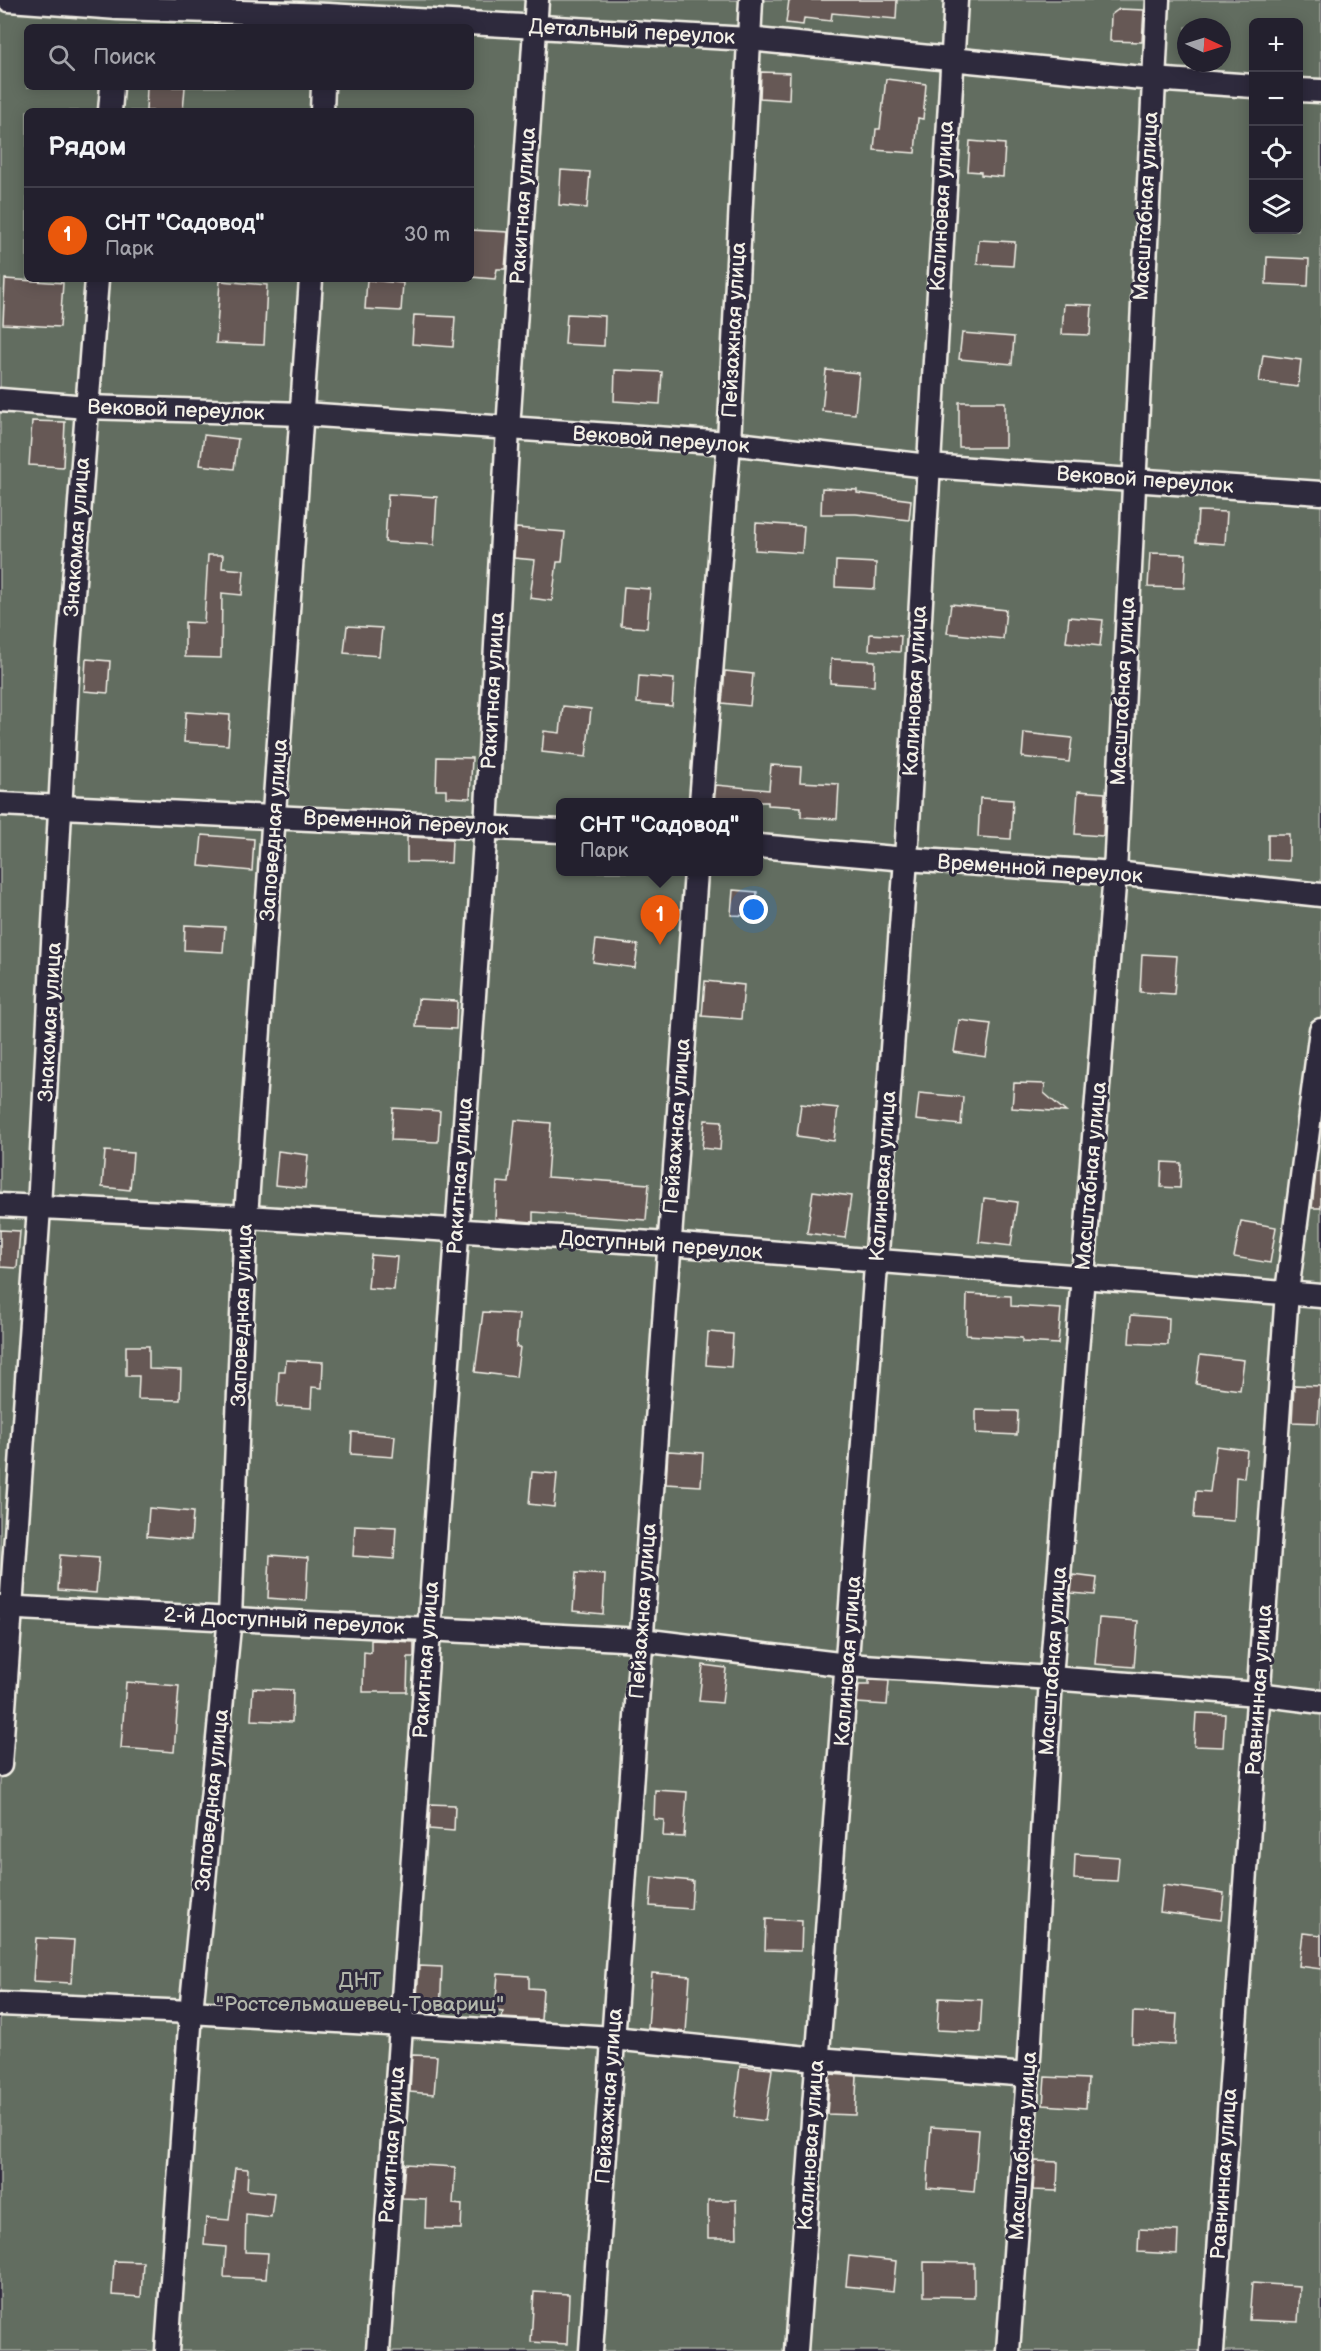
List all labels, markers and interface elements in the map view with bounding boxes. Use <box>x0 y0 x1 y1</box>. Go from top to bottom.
street label: Детальный переулок <box>528 14 736 50</box>
north arrow <box>1177 18 1231 72</box>
map controls <box>1249 18 1303 234</box>
button: + <box>1249 18 1303 72</box>
search box <box>24 24 474 90</box>
icon: search <box>45 41 78 74</box>
text: Поиск <box>93 44 156 71</box>
button: − <box>1249 72 1303 126</box>
street label: Масштабная улица <box>1129 110 1163 301</box>
street label: Калиновая улица <box>925 119 959 292</box>
street label: Ракитная улица <box>505 126 541 286</box>
button: locate <box>1249 126 1303 180</box>
text: Рядом <box>48 132 126 163</box>
button: layers <box>1249 180 1303 234</box>
text: СНТ "Садовод" <box>105 210 265 237</box>
text: 1 <box>63 223 72 247</box>
text: 30 m <box>404 223 450 247</box>
text: Парк <box>105 237 154 261</box>
street label: Пейзажная улица <box>717 241 751 419</box>
street label: Вековой переулок <box>87 394 265 426</box>
street label: Вековой переулок <box>572 421 750 459</box>
street label: Знакомая улица <box>59 456 95 618</box>
street label: Вековой переулок <box>1056 461 1234 499</box>
street label: Масштабная улица <box>1106 595 1140 786</box>
street label: Калиновая улица <box>898 604 932 777</box>
street label: Ракитная улица <box>476 611 510 771</box>
street label: Заповедная улица <box>255 737 293 922</box>
popup <box>556 798 763 876</box>
street label: Временной переулок <box>303 805 509 841</box>
text: СНТ "Садовод" <box>580 812 739 839</box>
text: Парк <box>580 839 628 863</box>
street label: Временной переулок <box>936 849 1144 889</box>
your location <box>739 895 768 924</box>
pin: 1 <box>640 896 680 945</box>
street label: Знакомая улица <box>33 941 67 1103</box>
street label: Пейзажная улица <box>658 1037 696 1215</box>
street label: Масштабная улица <box>1070 1080 1112 1271</box>
street label: Калиновая улица <box>865 1089 901 1262</box>
street label: Ракитная улица <box>442 1096 478 1256</box>
street label: Заповедная улица <box>226 1223 258 1407</box>
street label: Доступный переулок <box>559 1225 763 1265</box>
street label: Пейзажная улица <box>624 1522 662 1700</box>
street label: Масштабная улица <box>1034 1565 1072 1756</box>
street label: Калиновая улица <box>830 1574 866 1747</box>
street label: Ракитная улица <box>408 1580 444 1740</box>
street label: 2-й Доступный переулок <box>163 1602 405 1640</box>
street label: Равнинная улица <box>1241 1603 1278 1777</box>
street label: Заповедная улица <box>190 1707 234 1892</box>
park label: ДНТ "Ростсельмашевец-Товарищ" <box>216 1968 504 2017</box>
street label: Пейзажная улица <box>590 2007 628 2185</box>
street label: Масштабная улица <box>1004 2050 1042 2241</box>
street label: Калиновая улица <box>793 2058 829 2231</box>
street label: Ракитная улица <box>374 2065 410 2225</box>
street label: Равнинная улица <box>1206 2087 1243 2261</box>

